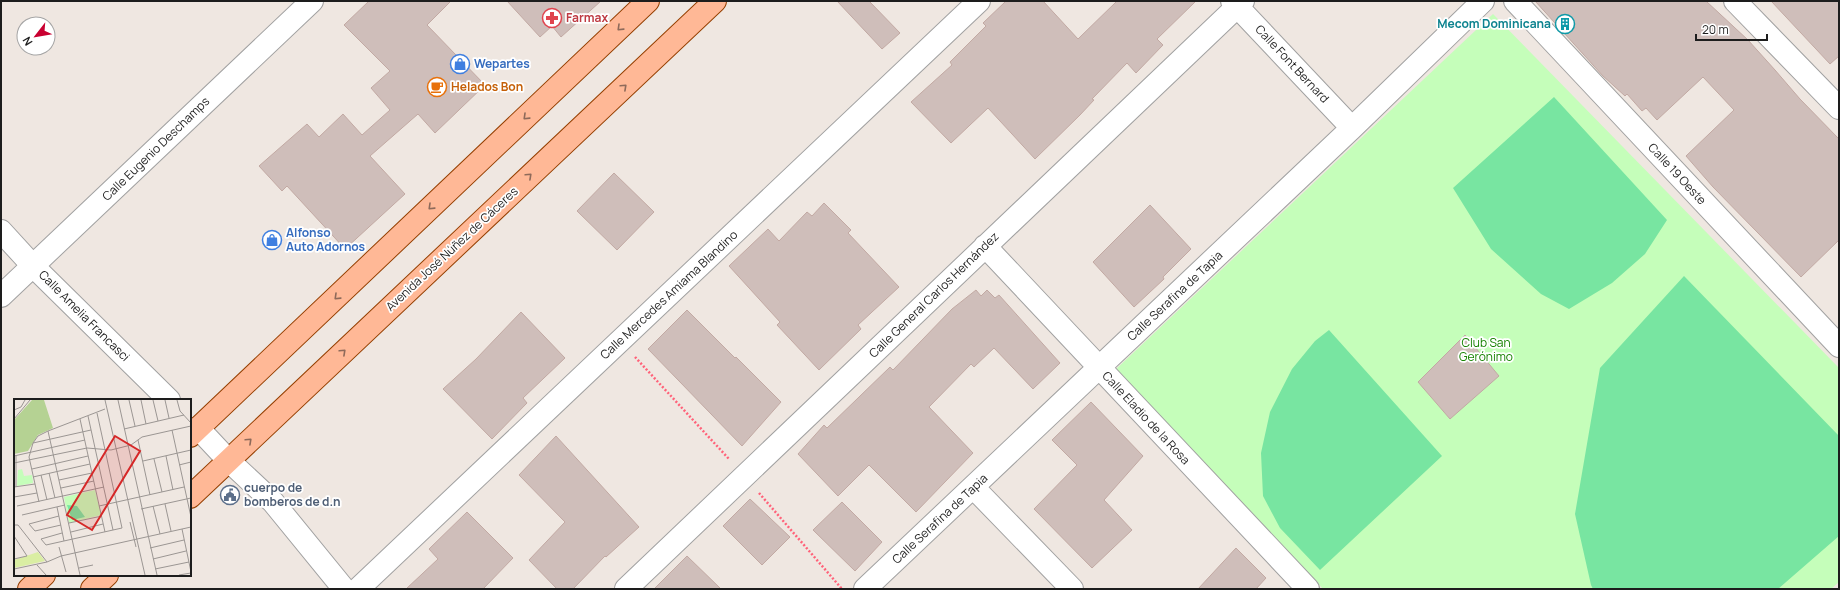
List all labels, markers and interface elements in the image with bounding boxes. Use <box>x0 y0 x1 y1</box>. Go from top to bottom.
pharmacy icon: Farmax <box>541 7 563 29</box>
place label: Farmax <box>566 9 608 26</box>
building icon: Mecom Dominicana <box>1554 13 1576 35</box>
place label: Mecom Dominicana <box>1437 15 1551 32</box>
north arrow <box>16 16 56 56</box>
scale bar <box>1696 16 1767 42</box>
street label: Calle Font Bernard <box>1252 21 1333 107</box>
text: 20 m <box>1702 21 1729 38</box>
one-way arrow <box>617 23 625 31</box>
text: N <box>18 34 35 49</box>
shop icon: Wepartes <box>449 53 471 75</box>
place label: Wepartes <box>474 55 530 72</box>
cafe icon: Helados Bon <box>426 76 448 98</box>
place label: Helados Bon <box>451 78 523 95</box>
one-way arrow <box>619 84 627 92</box>
street label: Calle Eugenio Deschamps <box>98 93 213 204</box>
one-way arrow <box>523 113 530 120</box>
street label: Calle 19 Oeste <box>1644 139 1710 208</box>
one-way arrow <box>525 174 532 181</box>
street label: Avenida José Núñez de Cáceres <box>382 183 522 315</box>
one-way arrow <box>428 202 436 210</box>
place label: Alfonso Auto Adornos <box>286 224 366 255</box>
street label: Calle Mercedes Amiama Blandino <box>596 226 741 363</box>
street label: Calle General Carlos Hernández <box>865 228 1002 361</box>
shop icon: Alfonso Auto Adornos <box>261 229 283 251</box>
street label: Calle Serafina de Tapia <box>1123 247 1226 344</box>
street label: Calle Amelia Francasci <box>35 266 134 365</box>
one-way arrow <box>334 292 342 299</box>
park label: Club San Gerónimo <box>1459 334 1513 365</box>
one-way arrow <box>338 349 346 357</box>
street label: Calle Eladio de la Rosa <box>1099 367 1194 468</box>
inset map <box>14 399 191 576</box>
one-way arrow <box>244 438 252 446</box>
street label: Calle Serafina de Tapia <box>888 470 991 567</box>
place label: cuerpo de bomberos de d.n <box>244 479 341 510</box>
public building icon: cuerpo de bomberos de d.n <box>219 484 241 506</box>

